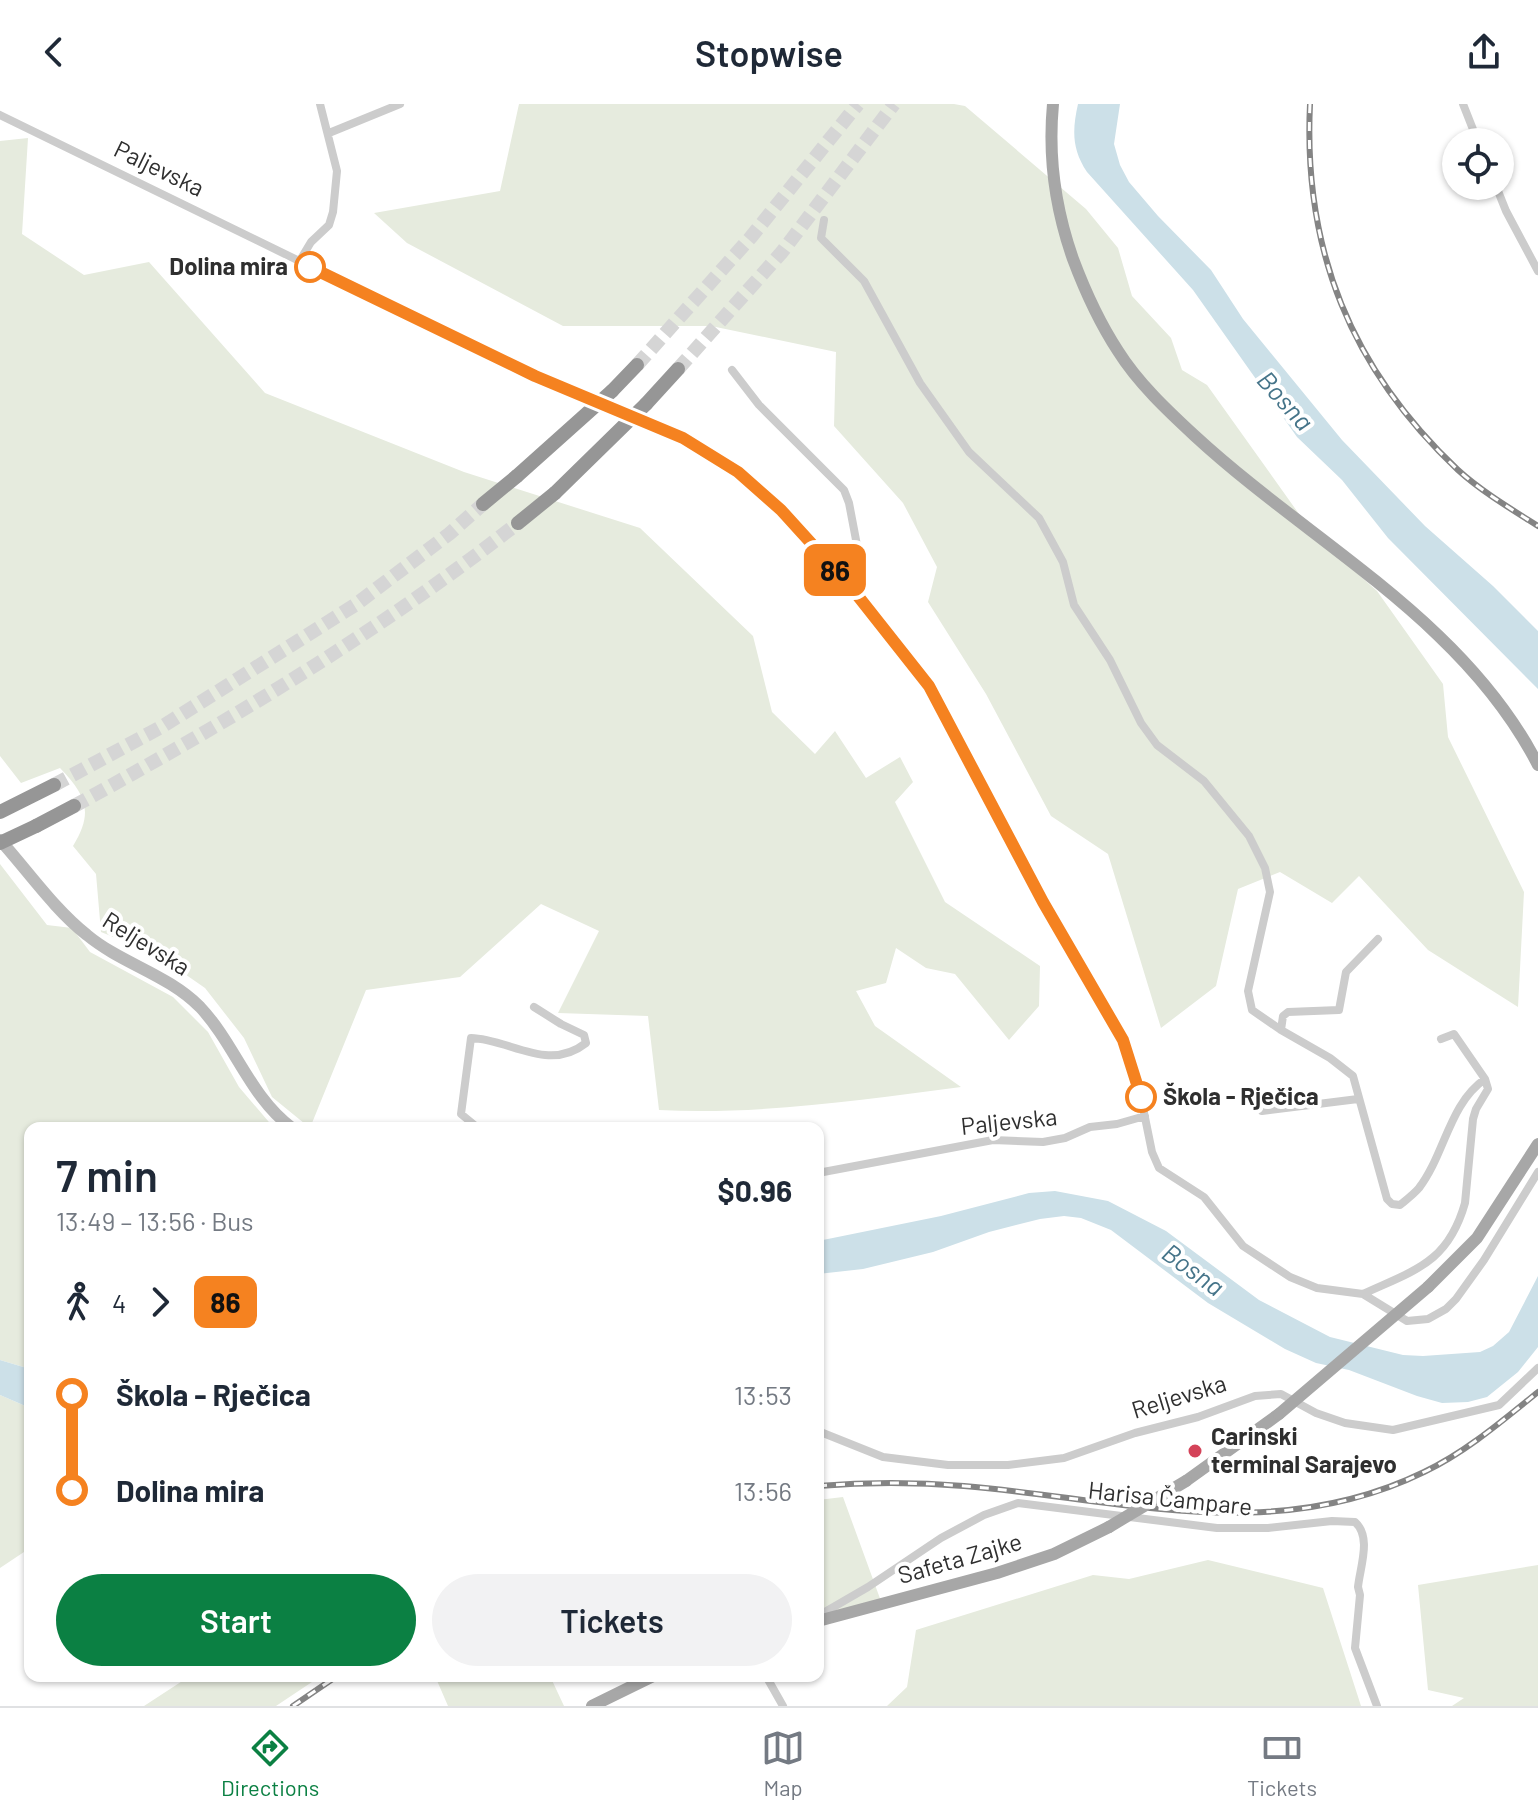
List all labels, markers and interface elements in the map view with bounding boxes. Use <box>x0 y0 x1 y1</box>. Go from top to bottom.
icon: back <box>32 30 76 74</box>
icon: share <box>1462 30 1506 74</box>
text: Stopwise <box>695 31 843 74</box>
map controls <box>1442 128 1514 200</box>
button: locate <box>1442 128 1514 200</box>
street label: Paljevska <box>110 133 209 202</box>
place label: Dolina mira <box>169 251 288 280</box>
marker: Dolina mira <box>295 252 325 282</box>
water label: Bosna <box>1251 364 1321 436</box>
line badge: 86 <box>799 544 871 596</box>
text: 86 <box>820 553 850 587</box>
street label: Reljevska <box>98 905 196 981</box>
place label: Škola - Rječica <box>1163 1081 1319 1110</box>
marker: Škola - Rječica <box>1126 1082 1156 1112</box>
street label: Paljevska <box>959 1101 1058 1140</box>
text: 7 min <box>56 1148 158 1201</box>
text: $0.96 <box>718 1172 792 1208</box>
text: 13:49 – 13:56 · Bus <box>56 1205 254 1236</box>
water label: Bosna <box>1157 1236 1231 1302</box>
icon: walk <box>56 1280 100 1324</box>
icon: forward <box>138 1280 182 1324</box>
text: 86 <box>210 1285 241 1319</box>
text: 4 <box>112 1287 126 1318</box>
street label: Reljevska <box>1128 1367 1229 1424</box>
text: Škola - Rječica <box>116 1376 311 1412</box>
text: 13:53 <box>734 1379 792 1410</box>
place label: Carinski terminal Sarajevo <box>1211 1421 1397 1478</box>
marker: Carinski terminal Sarajevo <box>1186 1442 1204 1460</box>
text: Dolina mira <box>116 1472 264 1508</box>
street label: Harisa Čampare <box>1087 1474 1254 1521</box>
text: 13:56 <box>734 1475 792 1506</box>
street label: Safeta Zajke <box>894 1526 1025 1589</box>
button: Start <box>56 1574 416 1666</box>
button: Tickets <box>432 1574 792 1666</box>
tab: Directions <box>221 1726 319 1800</box>
tab: Map <box>761 1726 805 1800</box>
tab: Tickets <box>1247 1726 1317 1800</box>

